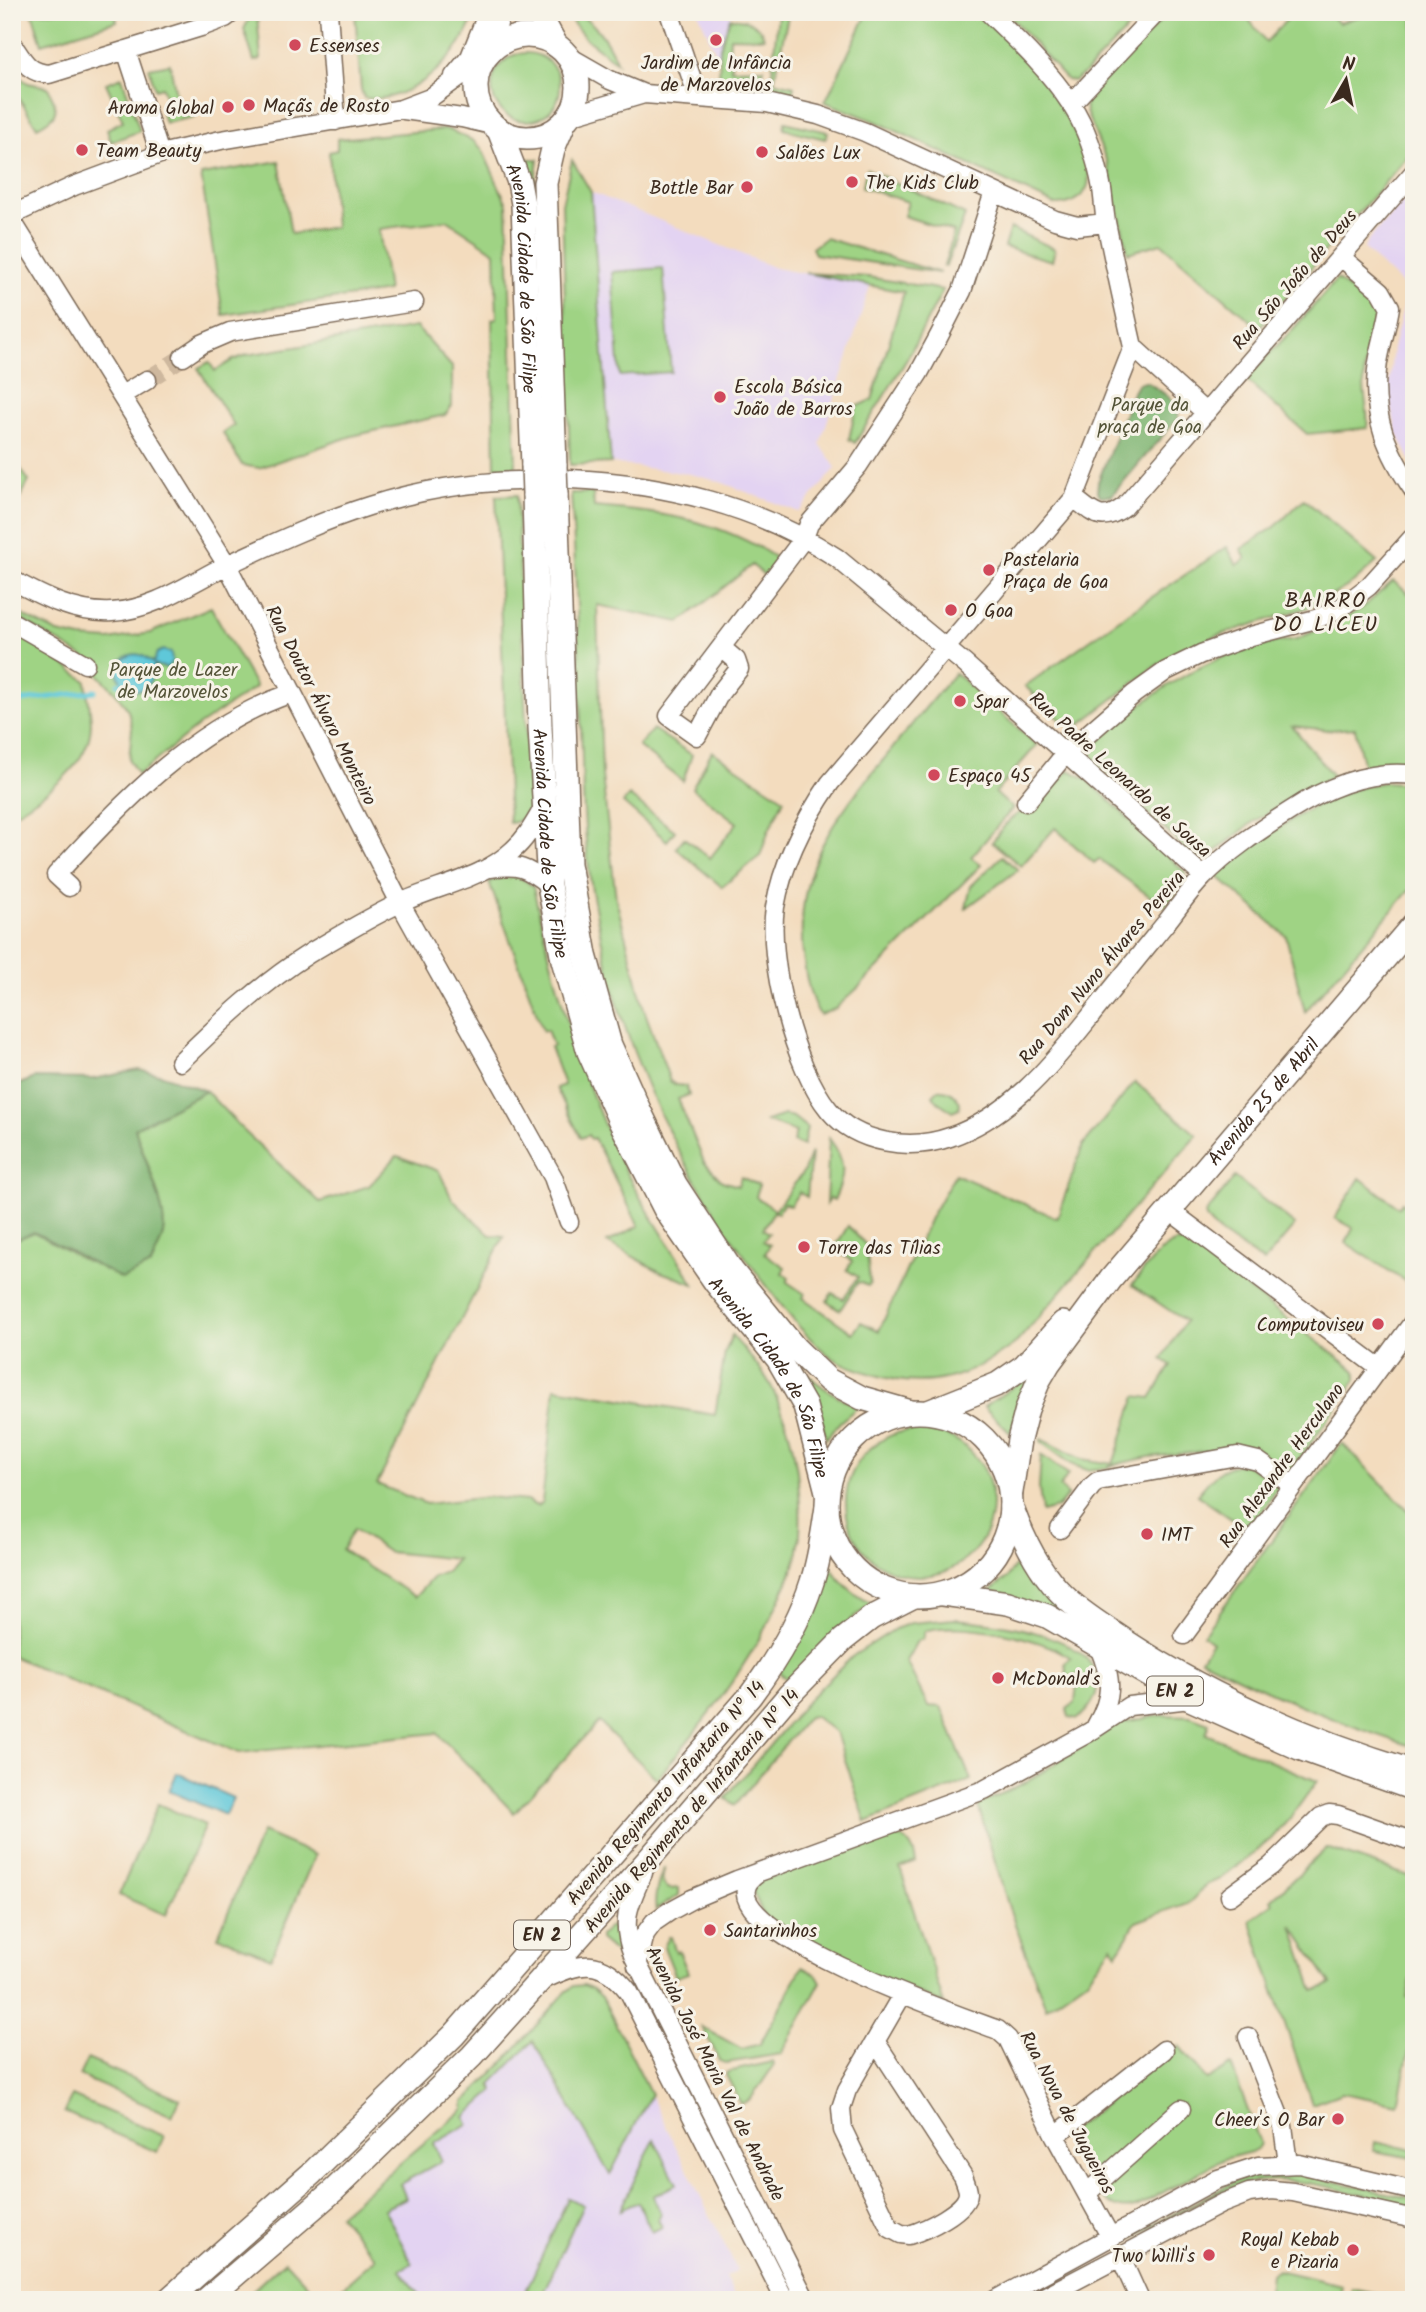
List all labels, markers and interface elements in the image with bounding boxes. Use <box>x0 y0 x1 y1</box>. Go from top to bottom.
place label: Essenses <box>309 32 380 62</box>
marker: Jardim de Infância de Marzovelos <box>708 32 724 48</box>
marker: Essenses <box>287 37 303 53</box>
north arrow <box>1310 46 1380 116</box>
place label: Jardim de Infância de Marzovelos <box>641 49 791 101</box>
text: N <box>1340 49 1357 81</box>
place label: Maçãs de Rosto <box>263 92 389 122</box>
place label: Aroma Global <box>107 94 214 124</box>
marker: Maçãs de Rosto <box>241 97 257 113</box>
marker: Aroma Global <box>220 99 236 115</box>
place label: Team Beauty <box>96 137 202 167</box>
place label: Salões Lux <box>776 139 861 169</box>
marker: Team Beauty <box>74 142 90 158</box>
marker: Salões Lux <box>754 144 770 160</box>
street label: Avenida Cidade de São Filipe <box>496 159 543 394</box>
place label: The Kids Club <box>866 169 979 199</box>
place label: Bottle Bar <box>649 174 735 204</box>
marker: The Kids Club <box>844 174 860 190</box>
marker: Bottle Bar <box>739 179 755 195</box>
street label: Rua São João de Deus <box>1226 203 1365 357</box>
place label: Escola Básica João de Barros <box>734 373 853 425</box>
marker: Escola Básica João de Barros <box>712 389 728 405</box>
park label: Parque da praça de Goa <box>1097 391 1202 443</box>
place label: Pastelaria Praça de Goa <box>1003 546 1108 598</box>
marker: Pastelaria Praça de Goa <box>981 562 997 578</box>
district label: BAIRRO DO LICEU <box>1273 585 1379 642</box>
place label: O Goa <box>965 597 1013 627</box>
street label: Rua Doutor Álvaro Monteiro <box>257 600 384 811</box>
marker: O Goa <box>943 602 959 618</box>
park label: Parque de Lazer de Marzovelos <box>109 656 239 708</box>
street label: Rua Padre Leonardo de Sousa <box>1022 685 1218 866</box>
place label: Spar <box>974 688 1010 718</box>
marker: Spar <box>952 693 968 709</box>
street label: Avenida Cidade de São Filipe <box>523 728 575 962</box>
place label: Espaço 45 <box>948 762 1032 792</box>
marker: Espaço 45 <box>926 767 942 783</box>
street label: Rua Dom Nuno Álvares Pereira <box>1012 864 1193 1072</box>
street label: Avenida 25 de Abril <box>1201 1031 1328 1173</box>
place label: Torre das Tílias <box>818 1234 941 1264</box>
marker: Torre das Tílias <box>796 1239 812 1255</box>
street label: Avenida Cidade de São Filipe <box>700 1271 836 1482</box>
place label: Computoviseu <box>1256 1311 1364 1341</box>
marker: Computoviseu <box>1370 1316 1386 1332</box>
street label: Rua Alexandre Herculano <box>1212 1377 1353 1555</box>
place label: IMT <box>1161 1521 1194 1551</box>
marker: IMT <box>1139 1526 1155 1542</box>
place label: McDonald's <box>1012 1665 1100 1695</box>
marker: McDonald's <box>990 1670 1006 1686</box>
street label: Avenida Regimento Infantaria Nº 14 <box>560 1674 773 1913</box>
road number: EN 2 <box>1147 1676 1203 1706</box>
street label: Avenida Regimento de Infantaria Nº 14 <box>577 1682 808 1941</box>
place label: Santarinhos <box>724 1917 817 1947</box>
road number: EN 2 <box>514 1921 570 1950</box>
marker: Santarinhos <box>702 1922 718 1938</box>
street label: Avenida José Maria Val de Andrade <box>637 1941 792 2207</box>
street label: Rua Nova de Jugueiros <box>1011 2026 1122 2200</box>
place label: Cheer's O Bar <box>1214 2106 1326 2136</box>
marker: Cheer's O Bar <box>1330 2111 1346 2127</box>
place label: Royal Kebab e Pizaria <box>1241 2226 1339 2278</box>
place label: Two Willi's <box>1112 2242 1195 2272</box>
marker: Royal Kebab e Pizaria <box>1345 2242 1361 2258</box>
marker: Two Willi's <box>1201 2247 1217 2263</box>

